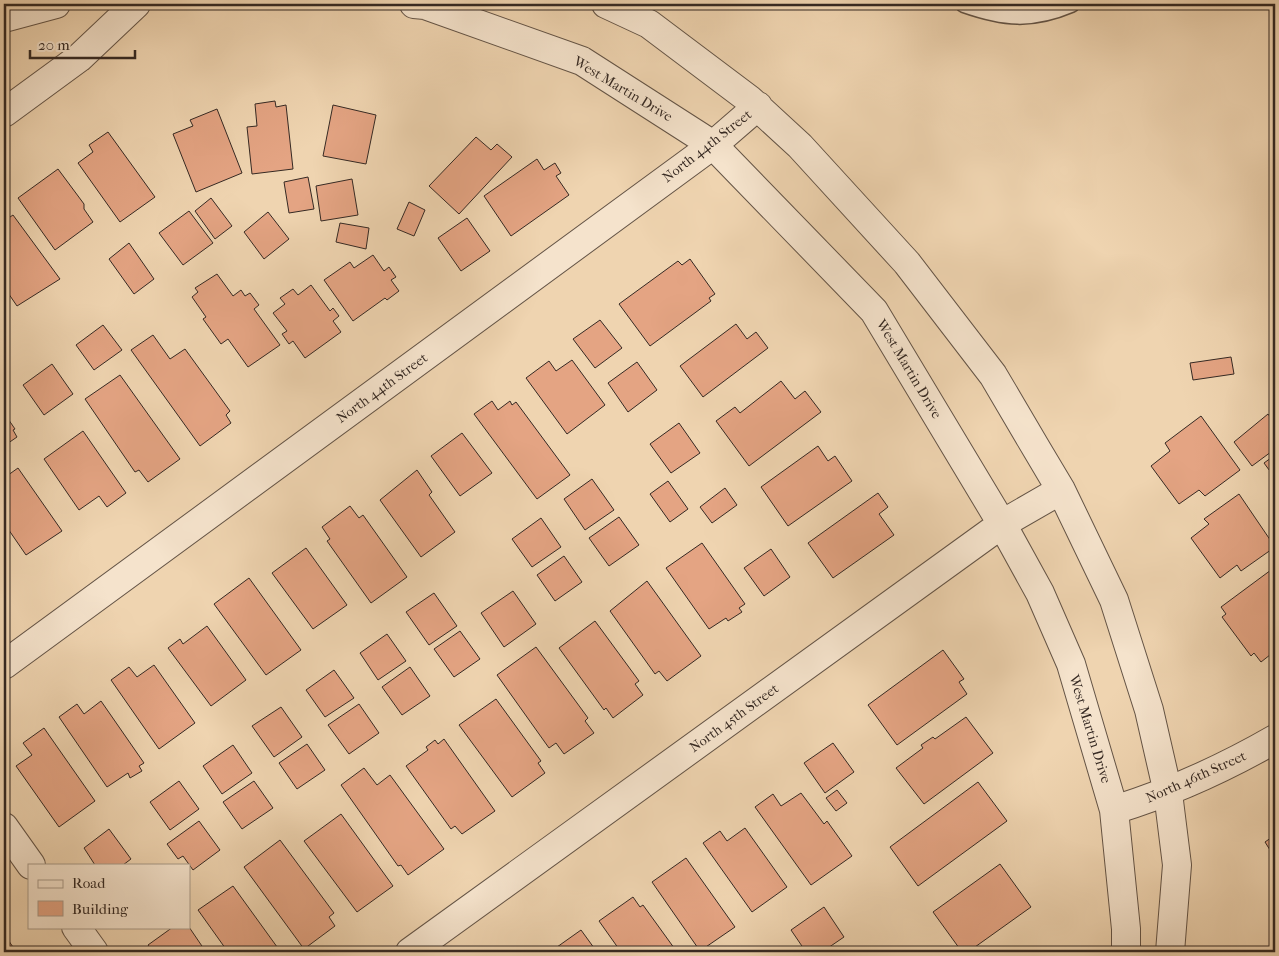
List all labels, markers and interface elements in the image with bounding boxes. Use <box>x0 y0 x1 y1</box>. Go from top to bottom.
scale bar <box>30 28 135 60</box>
text: 20 m <box>38 36 70 54</box>
street label: West Martin Drive <box>569 52 676 125</box>
street label: North 44th Street <box>659 106 755 186</box>
street label: West Martin Drive <box>872 315 945 422</box>
street label: North 44th Street <box>333 349 431 427</box>
street label: West Martin Drive <box>1065 672 1115 785</box>
street label: North 45th Street <box>686 680 782 756</box>
street label: North 46th Street <box>1143 747 1249 807</box>
legend <box>28 864 190 928</box>
text: Road <box>72 874 106 892</box>
text: Building <box>72 900 129 918</box>

